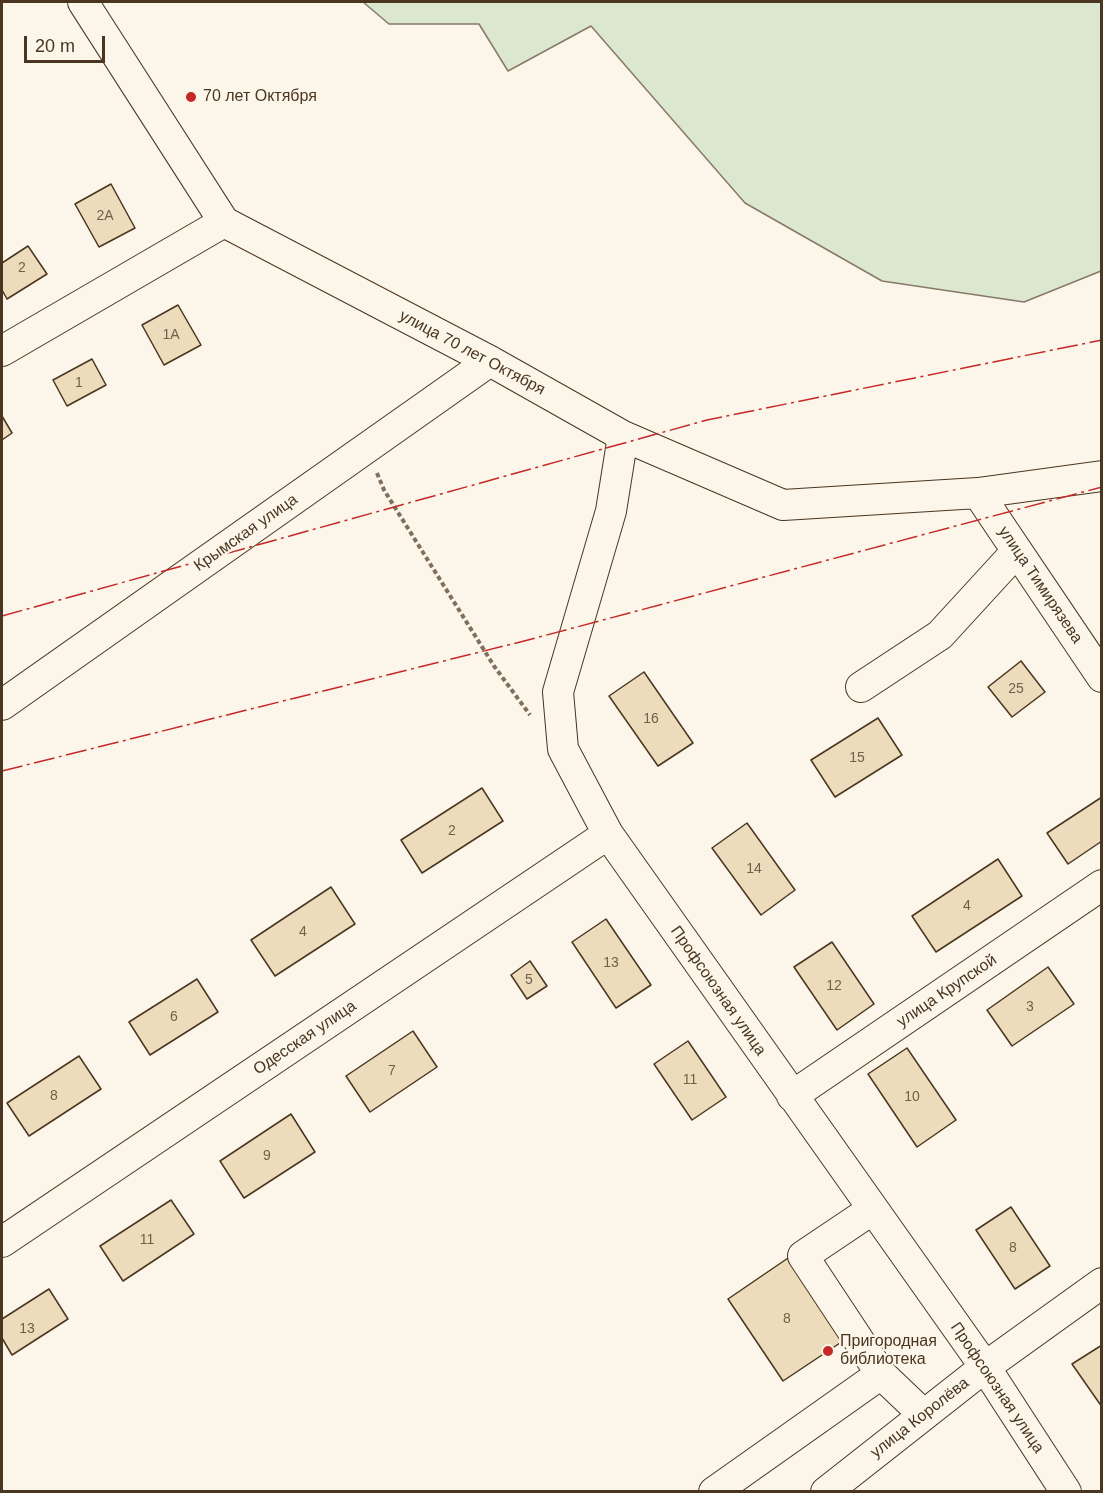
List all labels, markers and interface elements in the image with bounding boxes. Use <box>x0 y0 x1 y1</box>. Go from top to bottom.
scale bar <box>27 24 108 62</box>
text: 20 m <box>35 36 75 56</box>
place label: 70 лет Октября <box>203 87 317 107</box>
marker: 70 лет Октября <box>184 90 198 104</box>
house number: 2А <box>96 208 114 224</box>
house number: 2 <box>18 260 26 276</box>
street label: улица 70 лет Октября <box>396 306 548 400</box>
house number: 1А <box>162 327 180 343</box>
house number: 1 <box>75 375 83 391</box>
street label: Крымская улица <box>190 490 302 576</box>
street label: улица Тимирязева <box>994 523 1086 647</box>
house number: 25 <box>1008 681 1024 697</box>
house number: 16 <box>643 711 659 727</box>
house number: 15 <box>849 750 865 766</box>
house number: 2 <box>448 823 456 839</box>
house number: 14 <box>746 861 762 877</box>
house number: 4 <box>963 898 971 914</box>
street label: Профсоюзная улица <box>666 923 770 1059</box>
house number: 4 <box>299 924 307 940</box>
street label: улица Крупской <box>893 951 1001 1031</box>
house number: 13 <box>603 955 619 971</box>
house number: 5 <box>525 972 533 988</box>
house number: 12 <box>826 978 842 994</box>
street label: Одесская улица <box>250 997 360 1079</box>
house number: 3 <box>1026 999 1034 1015</box>
house number: 6 <box>170 1009 178 1025</box>
house number: 7 <box>388 1063 396 1079</box>
house number: 11 <box>683 1072 697 1088</box>
house number: 8 <box>50 1088 58 1104</box>
house number: 10 <box>904 1089 920 1105</box>
house number: 9 <box>263 1148 271 1164</box>
house number: 11 <box>140 1232 154 1248</box>
house number: 8 <box>1009 1240 1017 1256</box>
house number: 8 <box>783 1311 791 1327</box>
street label: Профсоюзная улица <box>946 1319 1048 1457</box>
house number: 13 <box>19 1321 35 1337</box>
place label: Пригородная библиотека <box>840 1332 937 1370</box>
marker: Пригородная библиотека <box>821 1344 835 1358</box>
street label: улица Королёва <box>867 1374 973 1462</box>

